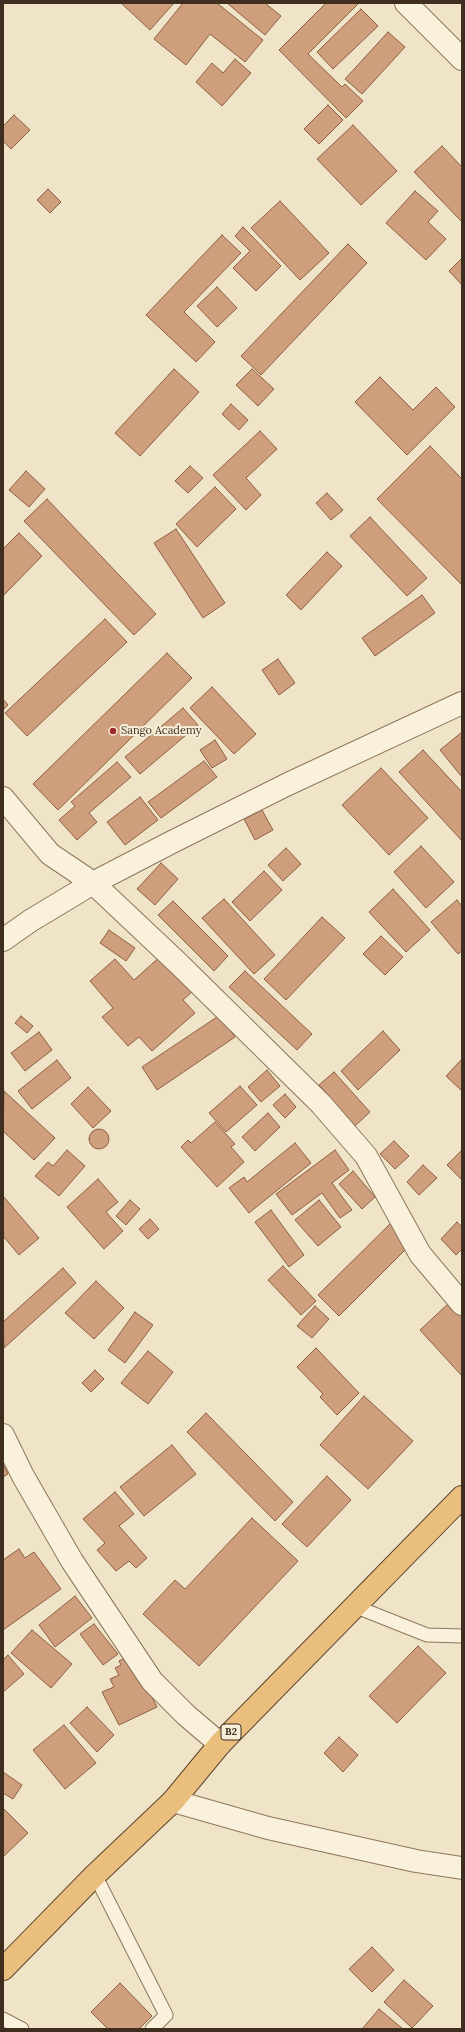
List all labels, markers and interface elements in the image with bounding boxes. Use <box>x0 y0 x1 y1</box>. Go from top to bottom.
place label: Sango Academy <box>121 724 201 738</box>
marker: Sango Academy <box>108 726 118 736</box>
road number: B2 <box>221 1724 241 1740</box>

